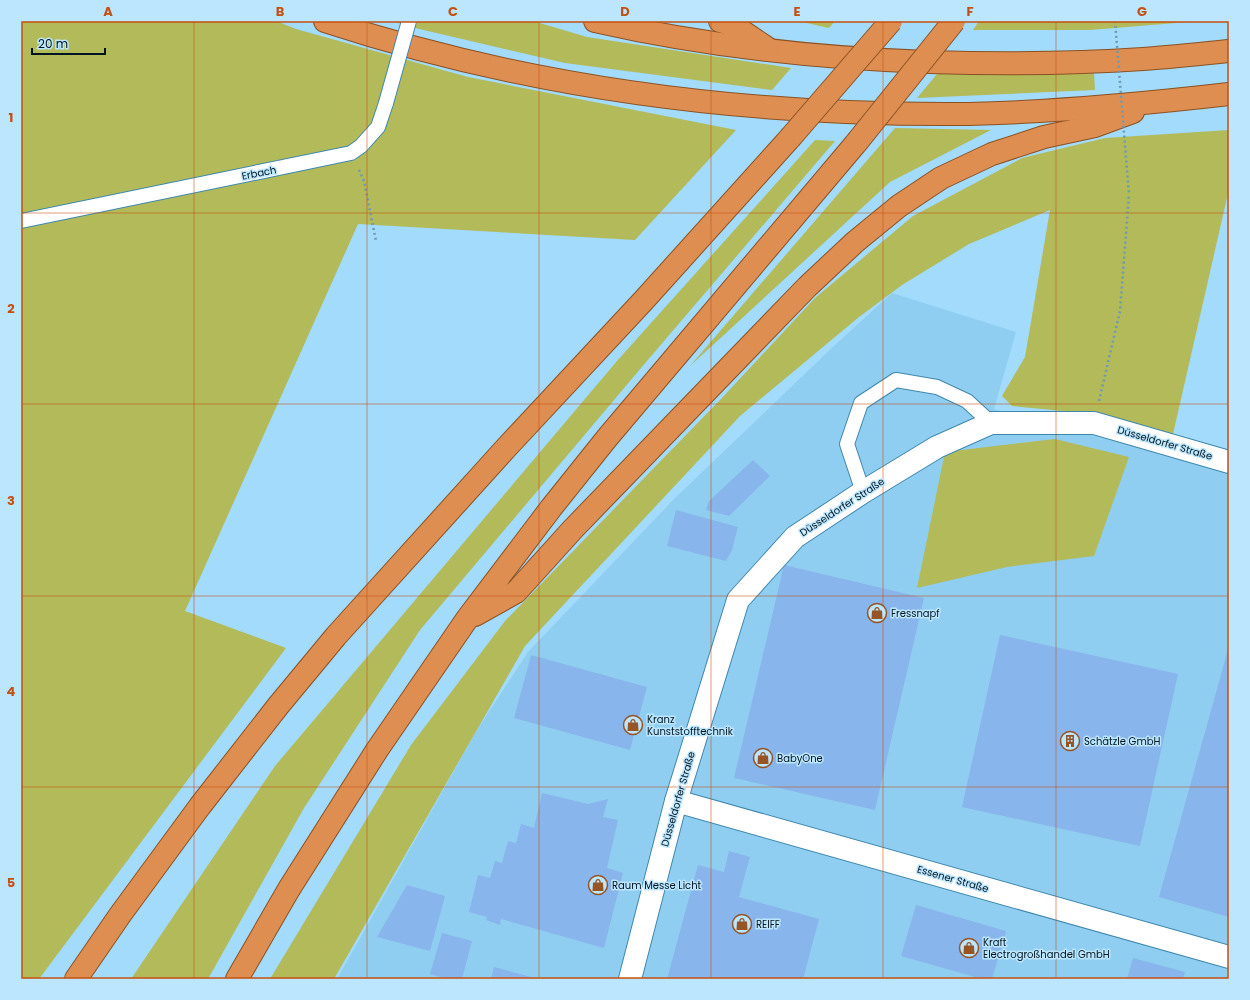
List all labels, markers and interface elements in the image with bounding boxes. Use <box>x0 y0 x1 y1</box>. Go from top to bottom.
text: A <box>103 2 113 21</box>
text: B <box>276 2 285 21</box>
text: C <box>448 2 458 21</box>
text: D <box>620 2 630 21</box>
text: E <box>793 2 801 21</box>
text: F <box>966 2 974 21</box>
text: G <box>1137 2 1147 21</box>
scale bar <box>32 30 105 56</box>
text: 20 m <box>38 35 68 52</box>
text: 1 <box>9 108 13 127</box>
street label: Erbach <box>240 162 278 184</box>
text: 2 <box>7 299 15 318</box>
street label: Düsseldorfer Straße <box>1116 422 1214 464</box>
street label: Düsseldorfer Straße <box>797 474 887 540</box>
text: 3 <box>7 491 15 510</box>
shop icon: Fressnapf <box>866 602 888 624</box>
place label: Fressnapf <box>891 606 940 621</box>
text: 4 <box>7 682 16 701</box>
place label: Kranz Kunststofftechnik <box>647 712 734 739</box>
shop icon: Kranz Kunststofftechnik <box>622 714 644 736</box>
building icon: Schätzle GmbH <box>1059 730 1081 752</box>
place label: Schätzle GmbH <box>1084 734 1160 749</box>
shop icon: BabyOne <box>752 747 774 769</box>
street label: Düsseldorfer Straße <box>657 750 699 848</box>
place label: BabyOne <box>777 751 823 766</box>
street label: Essener Straße <box>915 862 991 896</box>
text: 5 <box>7 873 15 892</box>
shop icon: Raum Messe Licht <box>587 874 609 896</box>
place label: Raum Messe Licht <box>612 878 702 893</box>
shop icon: REIFF <box>731 913 753 935</box>
place label: REIFF <box>756 917 780 932</box>
place label: Kraft Electrogroßhandel GmbH <box>983 935 1110 962</box>
shop icon: Kraft Electrogroßhandel GmbH <box>958 937 980 959</box>

